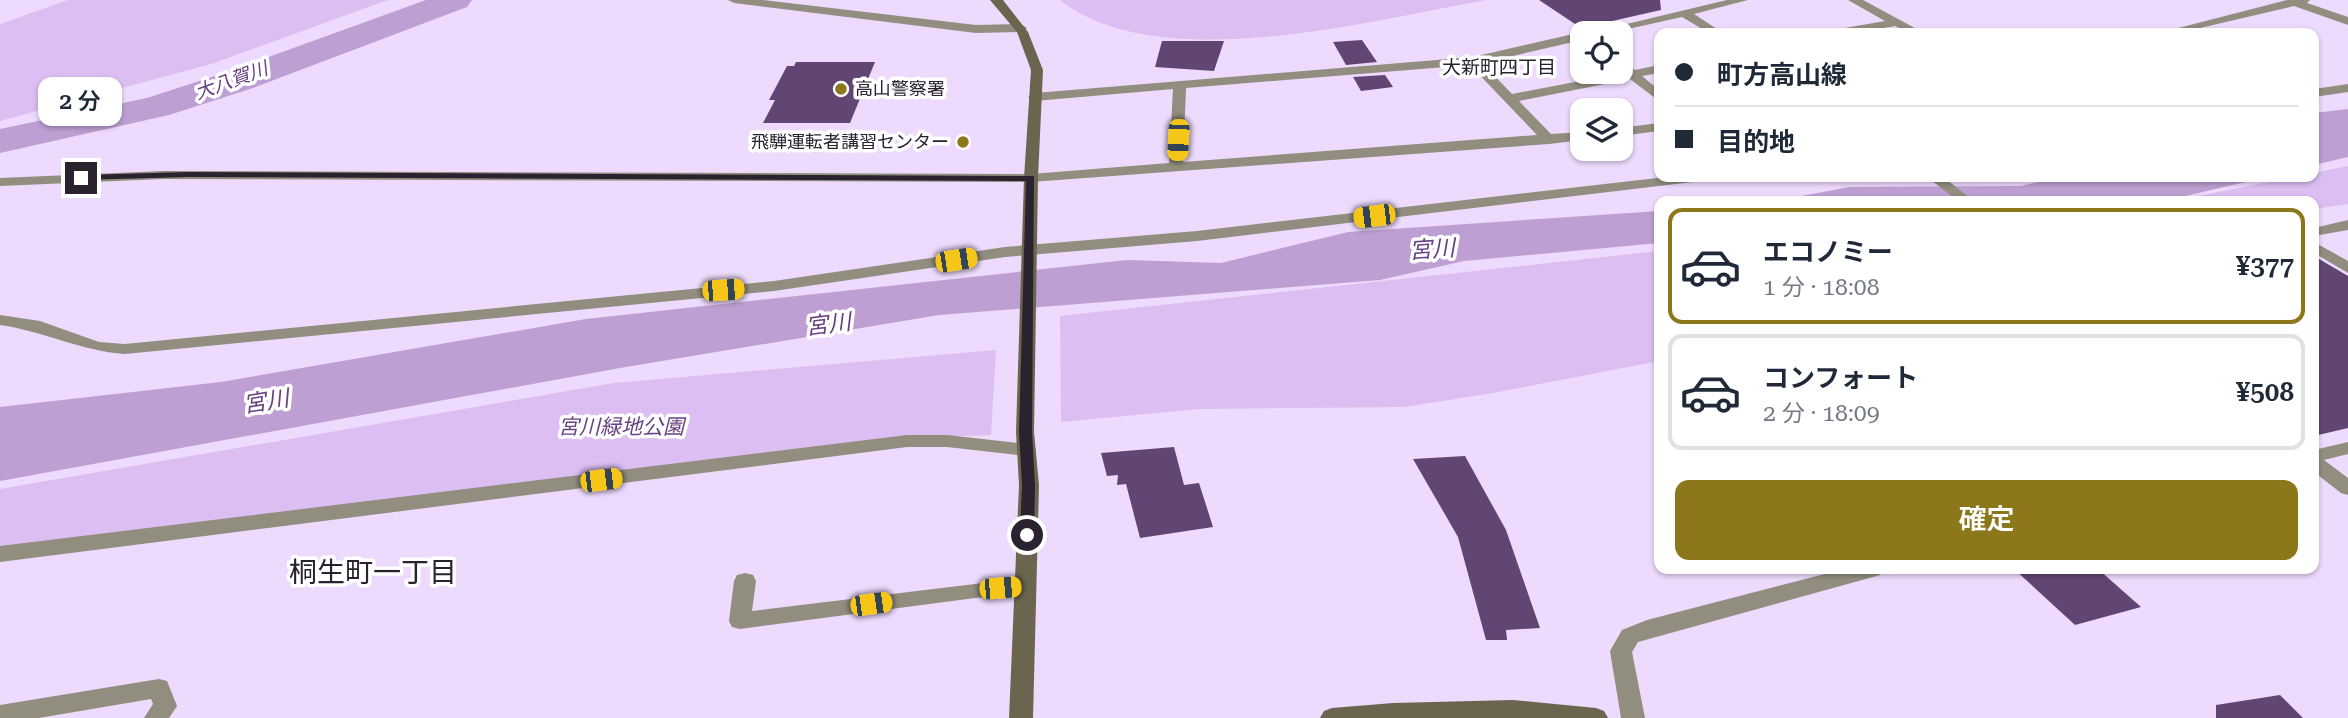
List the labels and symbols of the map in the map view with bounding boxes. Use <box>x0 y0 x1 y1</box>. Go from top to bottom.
water label: 大八賀川 <box>192 56 273 104</box>
district label: 大新町四丁目 <box>1442 56 1556 79</box>
callout: 2 分 <box>39 76 123 125</box>
place label: 高山警察署 <box>855 78 945 99</box>
marker: 高山警察署 <box>833 81 849 97</box>
car <box>1167 118 1190 162</box>
place label: 飛騨運転者講習センター <box>751 131 949 152</box>
marker: 飛騨運転者講習センター <box>955 134 971 150</box>
route end <box>65 162 97 194</box>
car <box>1352 203 1397 229</box>
water label: 宮川 <box>1408 234 1459 265</box>
car <box>934 246 979 274</box>
car <box>702 278 745 302</box>
water label: 宮川 <box>804 308 856 341</box>
water label: 宮川 <box>241 384 294 418</box>
park label: 宮川緑地公園 <box>558 415 687 439</box>
car <box>579 467 624 493</box>
route start <box>1011 519 1043 551</box>
district label: 桐生町一丁目 <box>289 556 457 589</box>
car <box>979 576 1022 600</box>
car <box>849 591 894 617</box>

